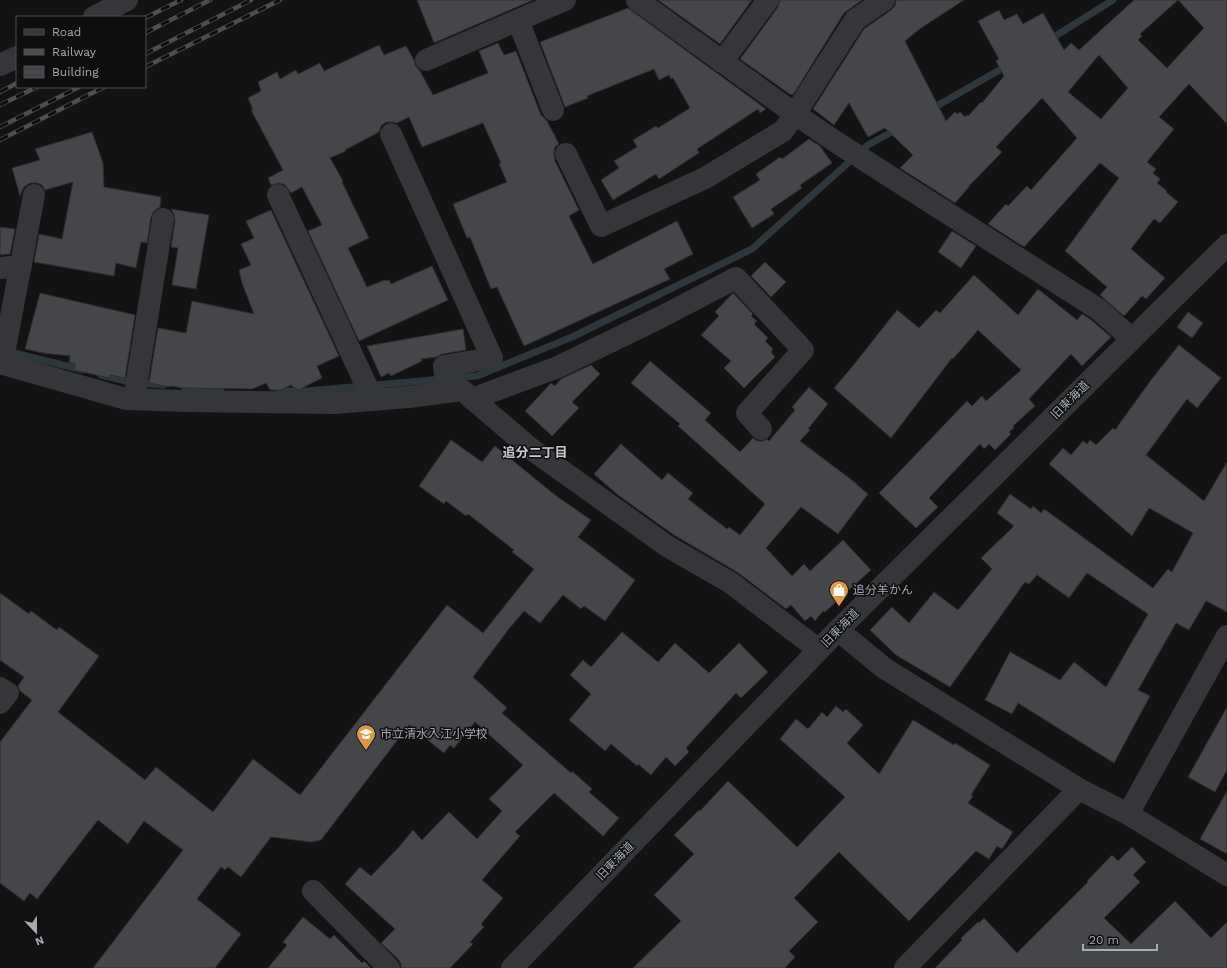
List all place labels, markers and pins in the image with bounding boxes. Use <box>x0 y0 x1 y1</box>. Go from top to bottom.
shop icon: 追分羊かん <box>828 579 850 607</box>
place label: 追分羊かん <box>853 583 913 597</box>
school or university icon: 市立清水入江小学校 <box>355 723 377 751</box>
place label: 市立清水入江小学校 <box>380 727 488 741</box>

